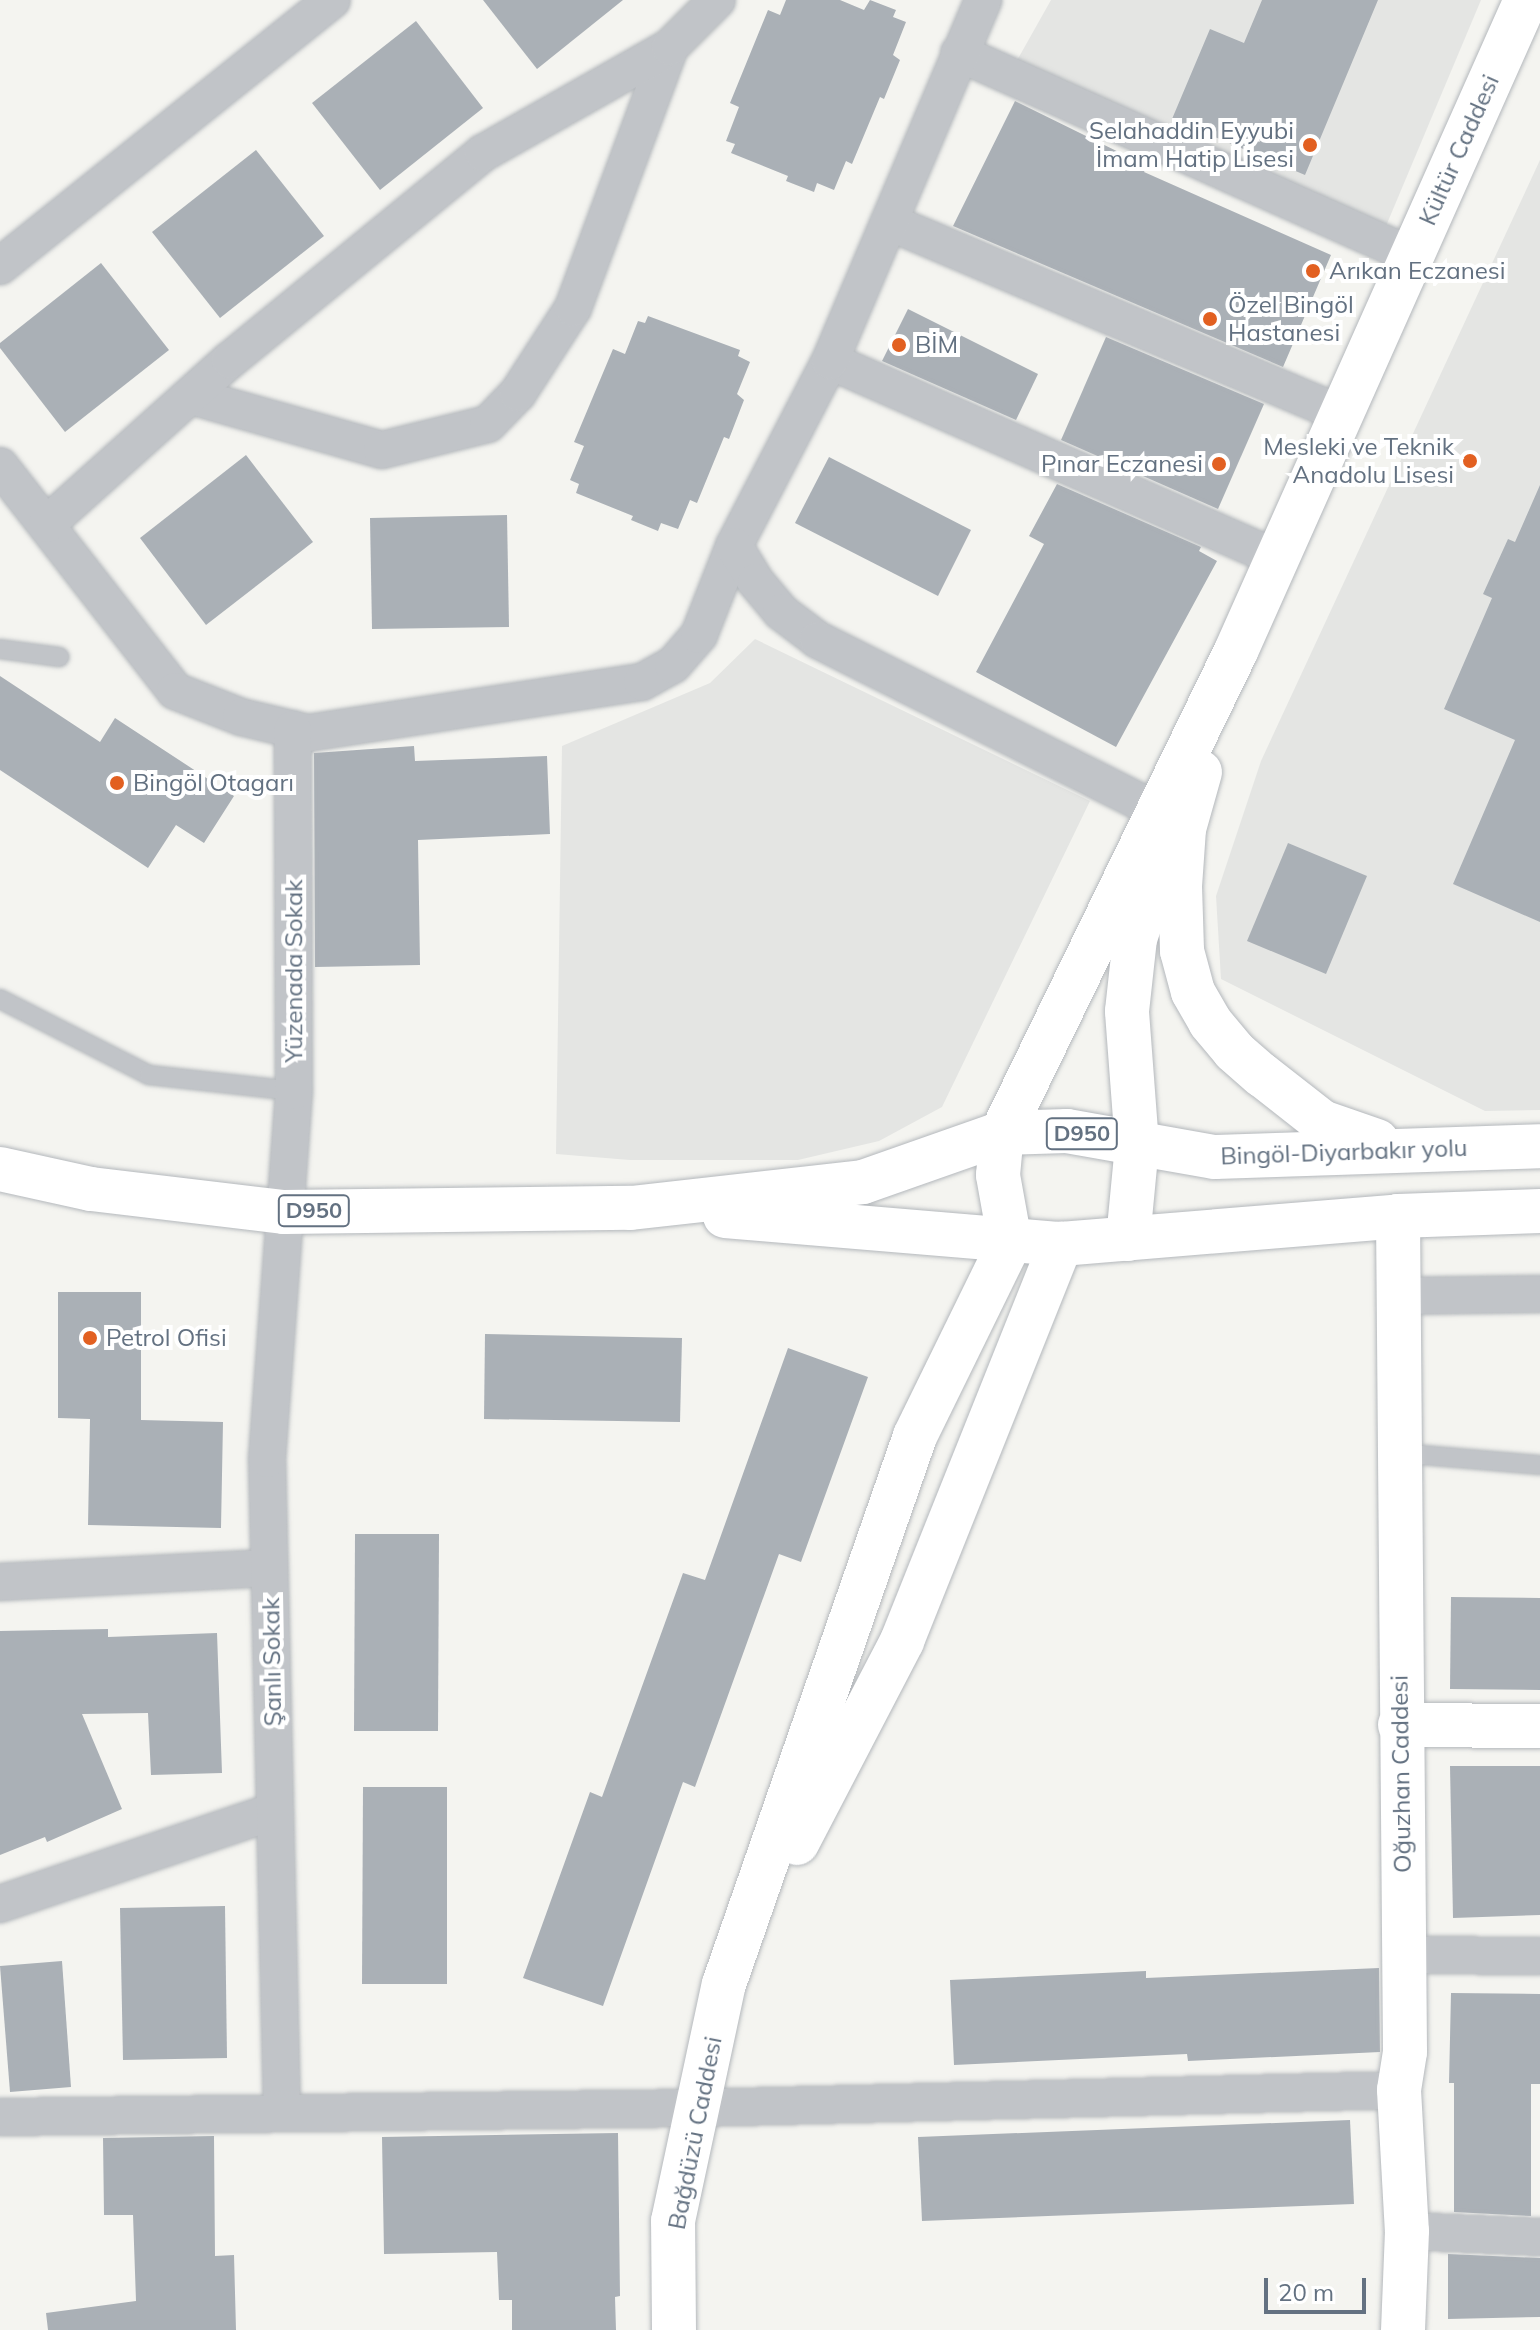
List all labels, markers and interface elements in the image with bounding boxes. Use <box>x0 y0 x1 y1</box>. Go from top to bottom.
street label: Kültür Caddesi <box>1413 70 1505 230</box>
place label: Selahaddin Eyyubi İmam Hatip Lisesi <box>1089 117 1294 173</box>
marker: Selahaddin Eyyubi İmam Hatip Lisesi <box>1301 136 1319 154</box>
place label: Arıkan Eczanesi <box>1329 257 1505 285</box>
marker: Arıkan Eczanesi <box>1304 262 1322 280</box>
place label: Özel Bingöl Hastanesi <box>1228 291 1354 347</box>
marker: Özel Bingöl Hastanesi <box>1199 308 1221 330</box>
place label: BİM <box>915 331 958 359</box>
marker: BİM <box>890 336 908 354</box>
place label: Mesleki ve Teknik Anadolu Lisesi <box>1263 433 1454 489</box>
place label: Pınar Eczanesi <box>1041 450 1203 478</box>
marker: Mesleki ve Teknik Anadolu Lisesi <box>1461 452 1479 470</box>
marker: Pınar Eczanesi <box>1210 455 1228 473</box>
place label: Bingöl Otagarı <box>133 769 294 797</box>
marker: Bingöl Otagarı <box>108 774 126 792</box>
street label: Yüzenada Sokak <box>280 879 308 1063</box>
road number: D950 <box>1044 1116 1120 1152</box>
street label: Bingöl-Diyarbakır yolu <box>1220 1133 1468 1171</box>
road number: D950 <box>276 1193 352 1229</box>
place label: Petrol Ofisi <box>106 1324 227 1352</box>
marker: Petrol Ofisi <box>81 1329 99 1347</box>
street label: Şanlı Sokak <box>256 1597 288 1727</box>
street label: Oğuzhan Caddesi <box>1385 1675 1417 1873</box>
street label: Bağdüzü Caddesi <box>662 2034 728 2232</box>
scale bar <box>1268 2262 1370 2312</box>
text: 20 m <box>1278 2277 1334 2307</box>

